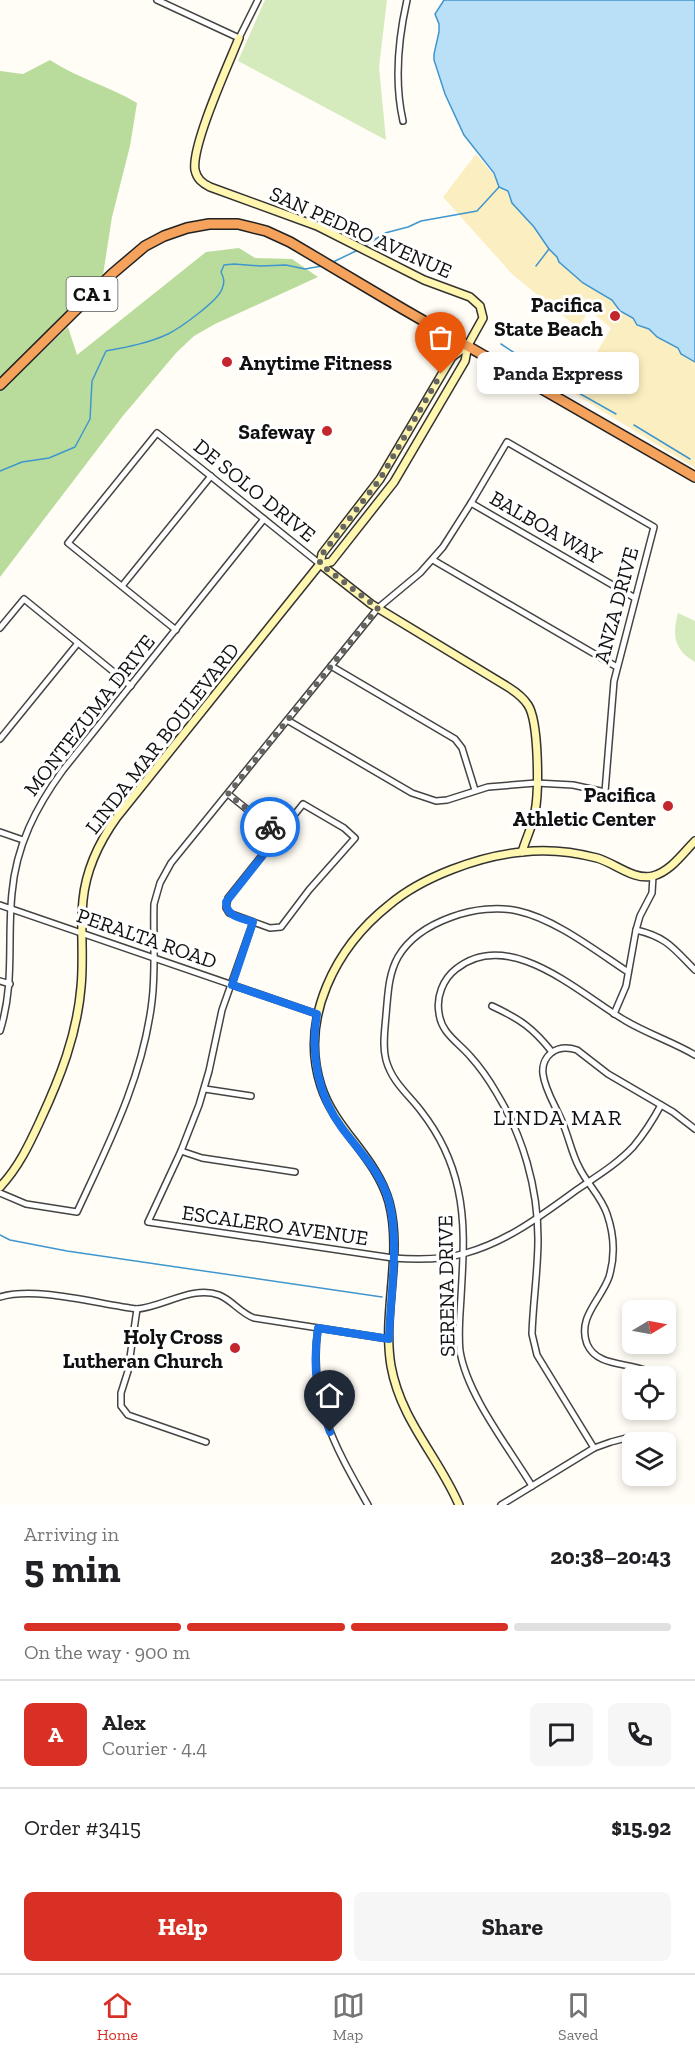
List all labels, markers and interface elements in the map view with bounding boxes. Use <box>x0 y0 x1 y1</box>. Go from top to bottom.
street label: SAN PEDRO AVENUE <box>266 181 456 283</box>
road number: CA 1 <box>66 277 118 311</box>
place label: Pacifica State Beach <box>494 292 603 341</box>
marker: Pacifica State Beach <box>608 309 622 323</box>
pin <box>415 312 466 374</box>
icon: bag <box>424 321 457 354</box>
place label: Anytime Fitness <box>239 350 392 375</box>
callout: Panda Express <box>477 353 639 395</box>
marker: Anytime Fitness <box>220 355 234 369</box>
text: Panda Express <box>493 361 623 385</box>
place label: Safeway <box>238 419 315 444</box>
marker: Safeway <box>320 424 334 438</box>
street label: DE SOLO DRIVE <box>189 433 321 547</box>
street label: BALBOA WAY <box>486 485 606 569</box>
street label: ANZA DRIVE <box>589 544 643 666</box>
street label: MONTEZUMA DRIVE <box>18 629 160 801</box>
street label: LINDA MAR BOULEVARD <box>80 637 244 839</box>
place label: Pacifica Athletic Center <box>513 782 656 831</box>
courier <box>240 797 300 857</box>
marker: Pacifica Athletic Center <box>661 799 675 813</box>
icon: bike <box>254 811 287 844</box>
street label: PERALTA ROAD <box>74 902 220 974</box>
district label: LINDA MAR <box>493 1104 623 1131</box>
street label: ESCALERO AVENUE <box>180 1200 370 1250</box>
street label: SERENA DRIVE <box>432 1215 460 1357</box>
north arrow <box>622 1300 676 1354</box>
map controls <box>622 1300 676 1486</box>
place label: Holy Cross Lutheran Church <box>63 1324 223 1373</box>
marker: Holy Cross Lutheran Church <box>228 1341 242 1355</box>
button: locate <box>622 1366 676 1420</box>
pin <box>304 1370 355 1432</box>
icon: home <box>313 1379 346 1412</box>
button: layers <box>622 1432 676 1486</box>
text: Arriving in <box>24 1522 119 1546</box>
text: 20:38–20:43 <box>550 1543 671 1570</box>
text: 5 min <box>24 1545 121 1592</box>
text: On the way · 900 m <box>24 1640 190 1664</box>
button: chat <box>530 1703 593 1766</box>
button: phone <box>608 1703 671 1766</box>
text: Alex <box>102 1709 146 1736</box>
text: A <box>48 1721 63 1748</box>
text: Courier · 4.4 <box>102 1736 207 1760</box>
text: Order #3415 <box>24 1814 141 1841</box>
text: $15.92 <box>611 1814 671 1841</box>
button: Help <box>24 1892 342 1961</box>
button: Share <box>354 1892 671 1961</box>
tab: Home <box>97 1989 138 2044</box>
tab: Map <box>332 1989 365 2044</box>
tab: Saved <box>558 1989 598 2044</box>

